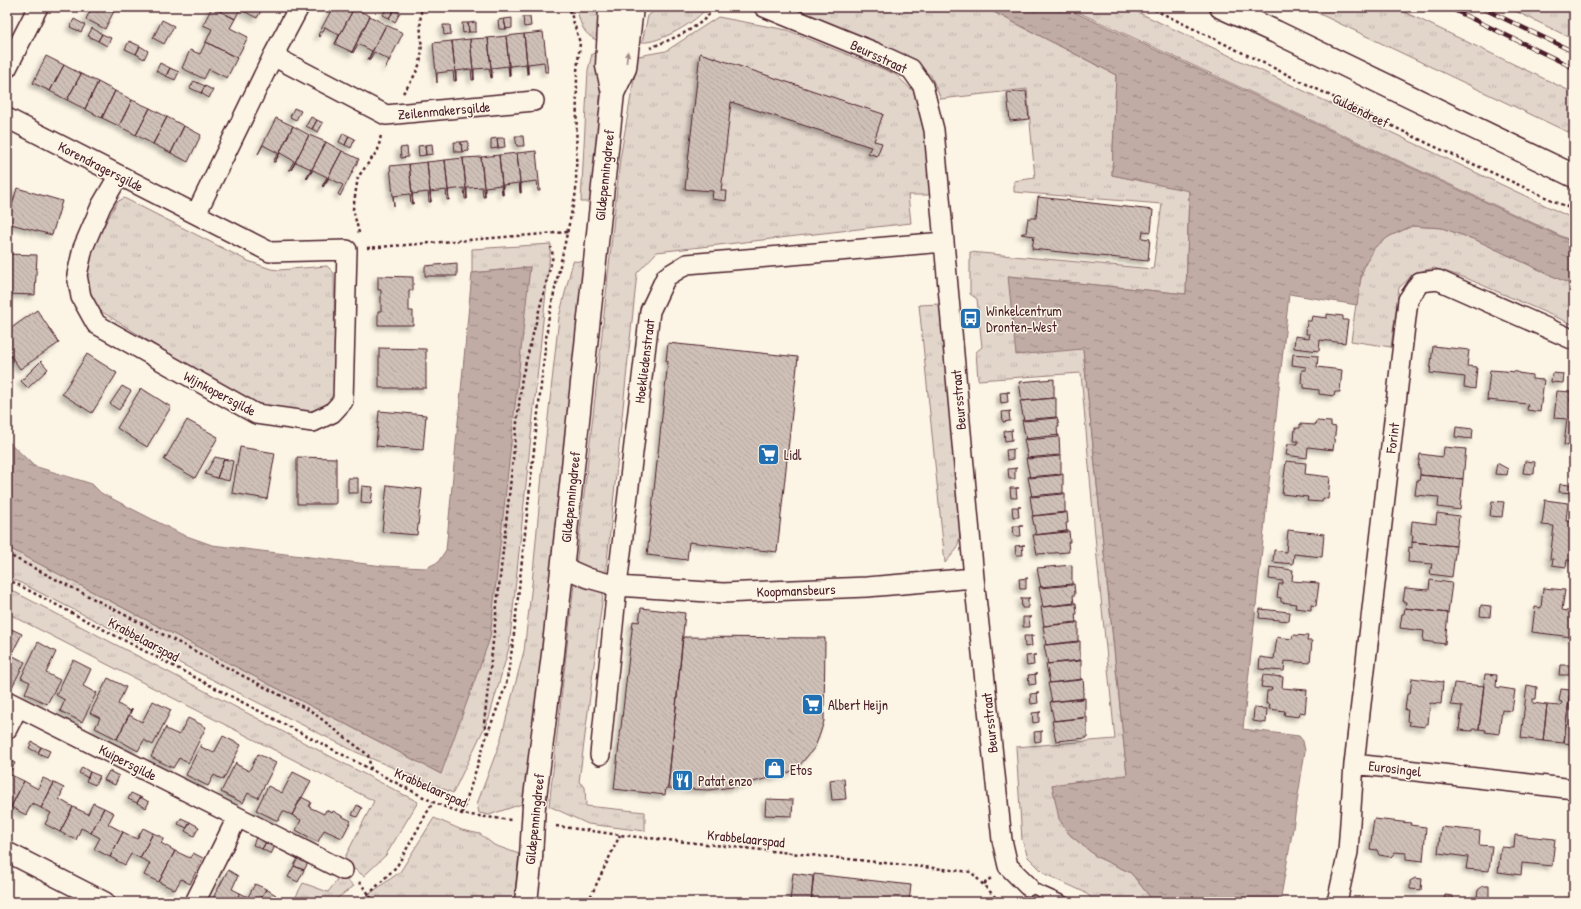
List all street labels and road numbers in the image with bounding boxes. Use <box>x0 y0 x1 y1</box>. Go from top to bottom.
street label: Beursstraat <box>848 35 911 77</box>
street label: Guldendreef <box>1330 88 1392 132</box>
street label: Zeilenmakersgilde <box>397 96 492 125</box>
street label: Gildepenningdreef <box>590 128 619 222</box>
street label: Korendragersgilde <box>55 136 147 197</box>
street label: Hoekliedenstraat <box>629 318 659 404</box>
street label: Wijnkopersgilde <box>180 366 260 421</box>
street label: Beursstraat <box>946 369 970 431</box>
street label: Forint <box>1381 421 1403 455</box>
street label: Gildepenningdreef <box>556 450 585 544</box>
street label: Koopmansbeurs <box>756 579 836 602</box>
street label: Krabbelaarspad <box>105 612 183 667</box>
street label: Beursstraat <box>976 692 1002 754</box>
street label: Kuipersgilde <box>95 739 161 786</box>
street label: Eurosingel <box>1367 755 1423 782</box>
street label: Krabbelaarspad <box>391 763 471 813</box>
street label: Gildepenningdreef <box>520 772 549 866</box>
street label: Krabbelaarspad <box>706 824 786 853</box>

